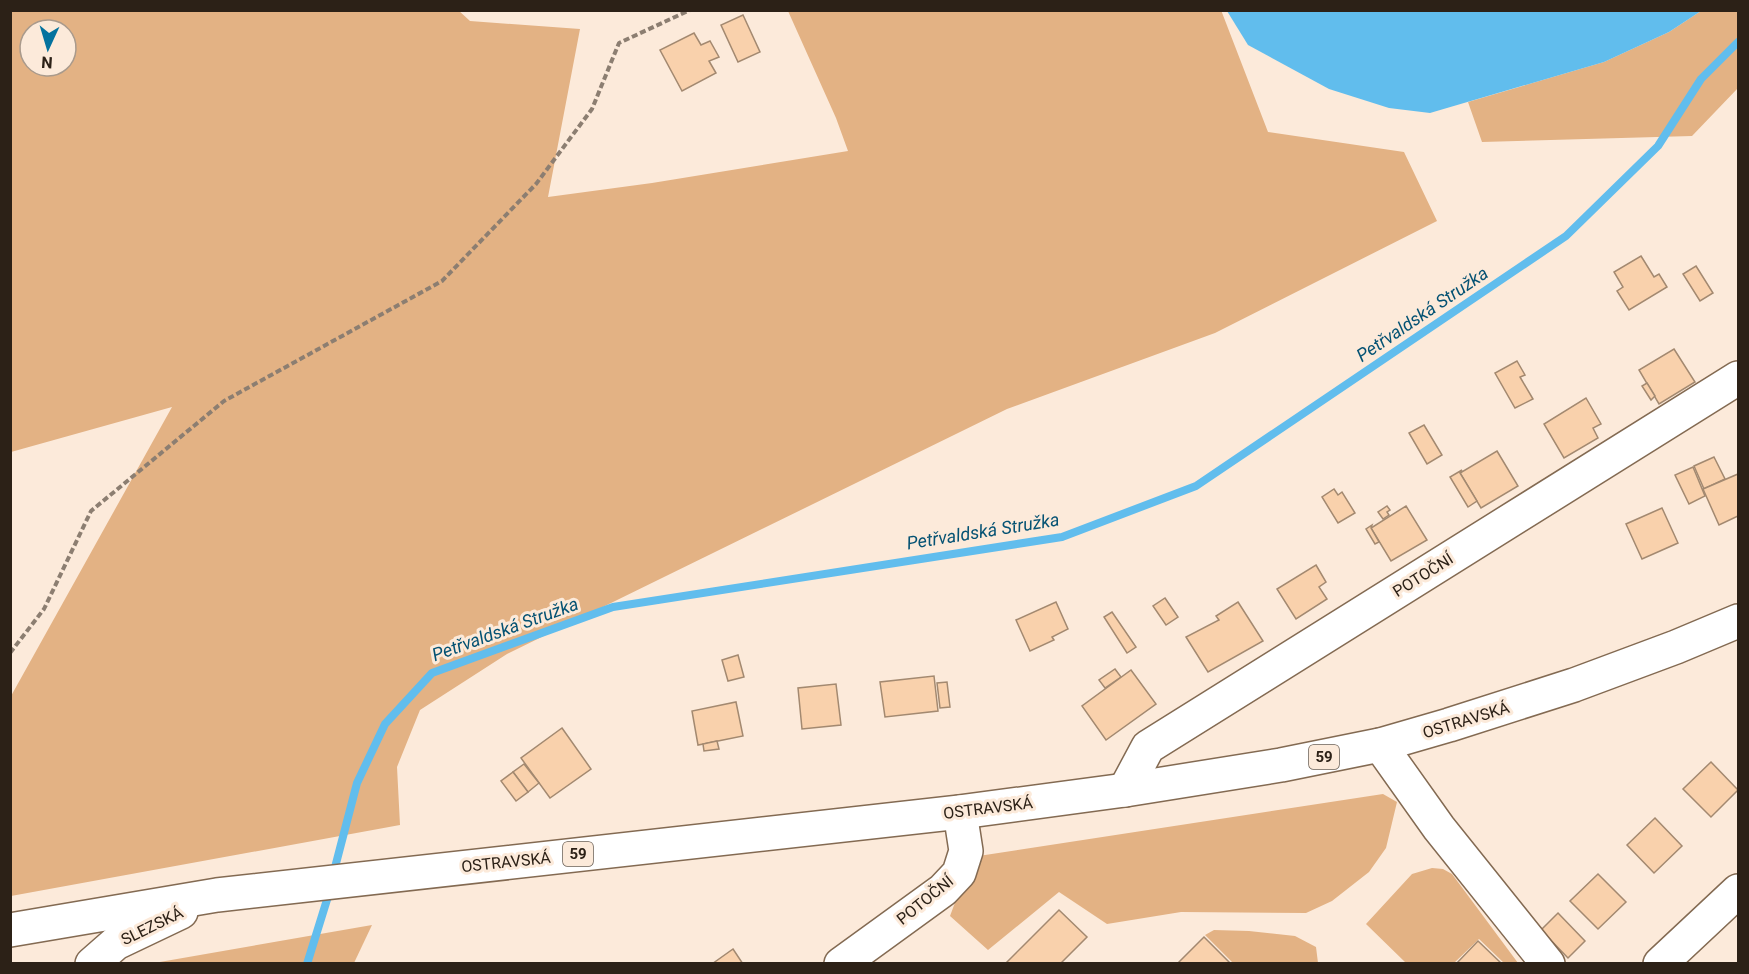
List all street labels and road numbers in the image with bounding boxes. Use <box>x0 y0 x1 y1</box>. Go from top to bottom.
street label: POTOČNÍ <box>1389 548 1457 601</box>
street label: OSTRAVSKÁ <box>1420 698 1512 742</box>
road number: 59 <box>1309 745 1339 769</box>
street label: OSTRAVSKÁ <box>942 793 1034 823</box>
road number: 59 <box>563 842 593 866</box>
street label: OSTRAVSKÁ <box>460 848 552 876</box>
street label: POTOČNÍ <box>892 870 958 929</box>
street label: SLEZSKÁ <box>118 903 187 949</box>

